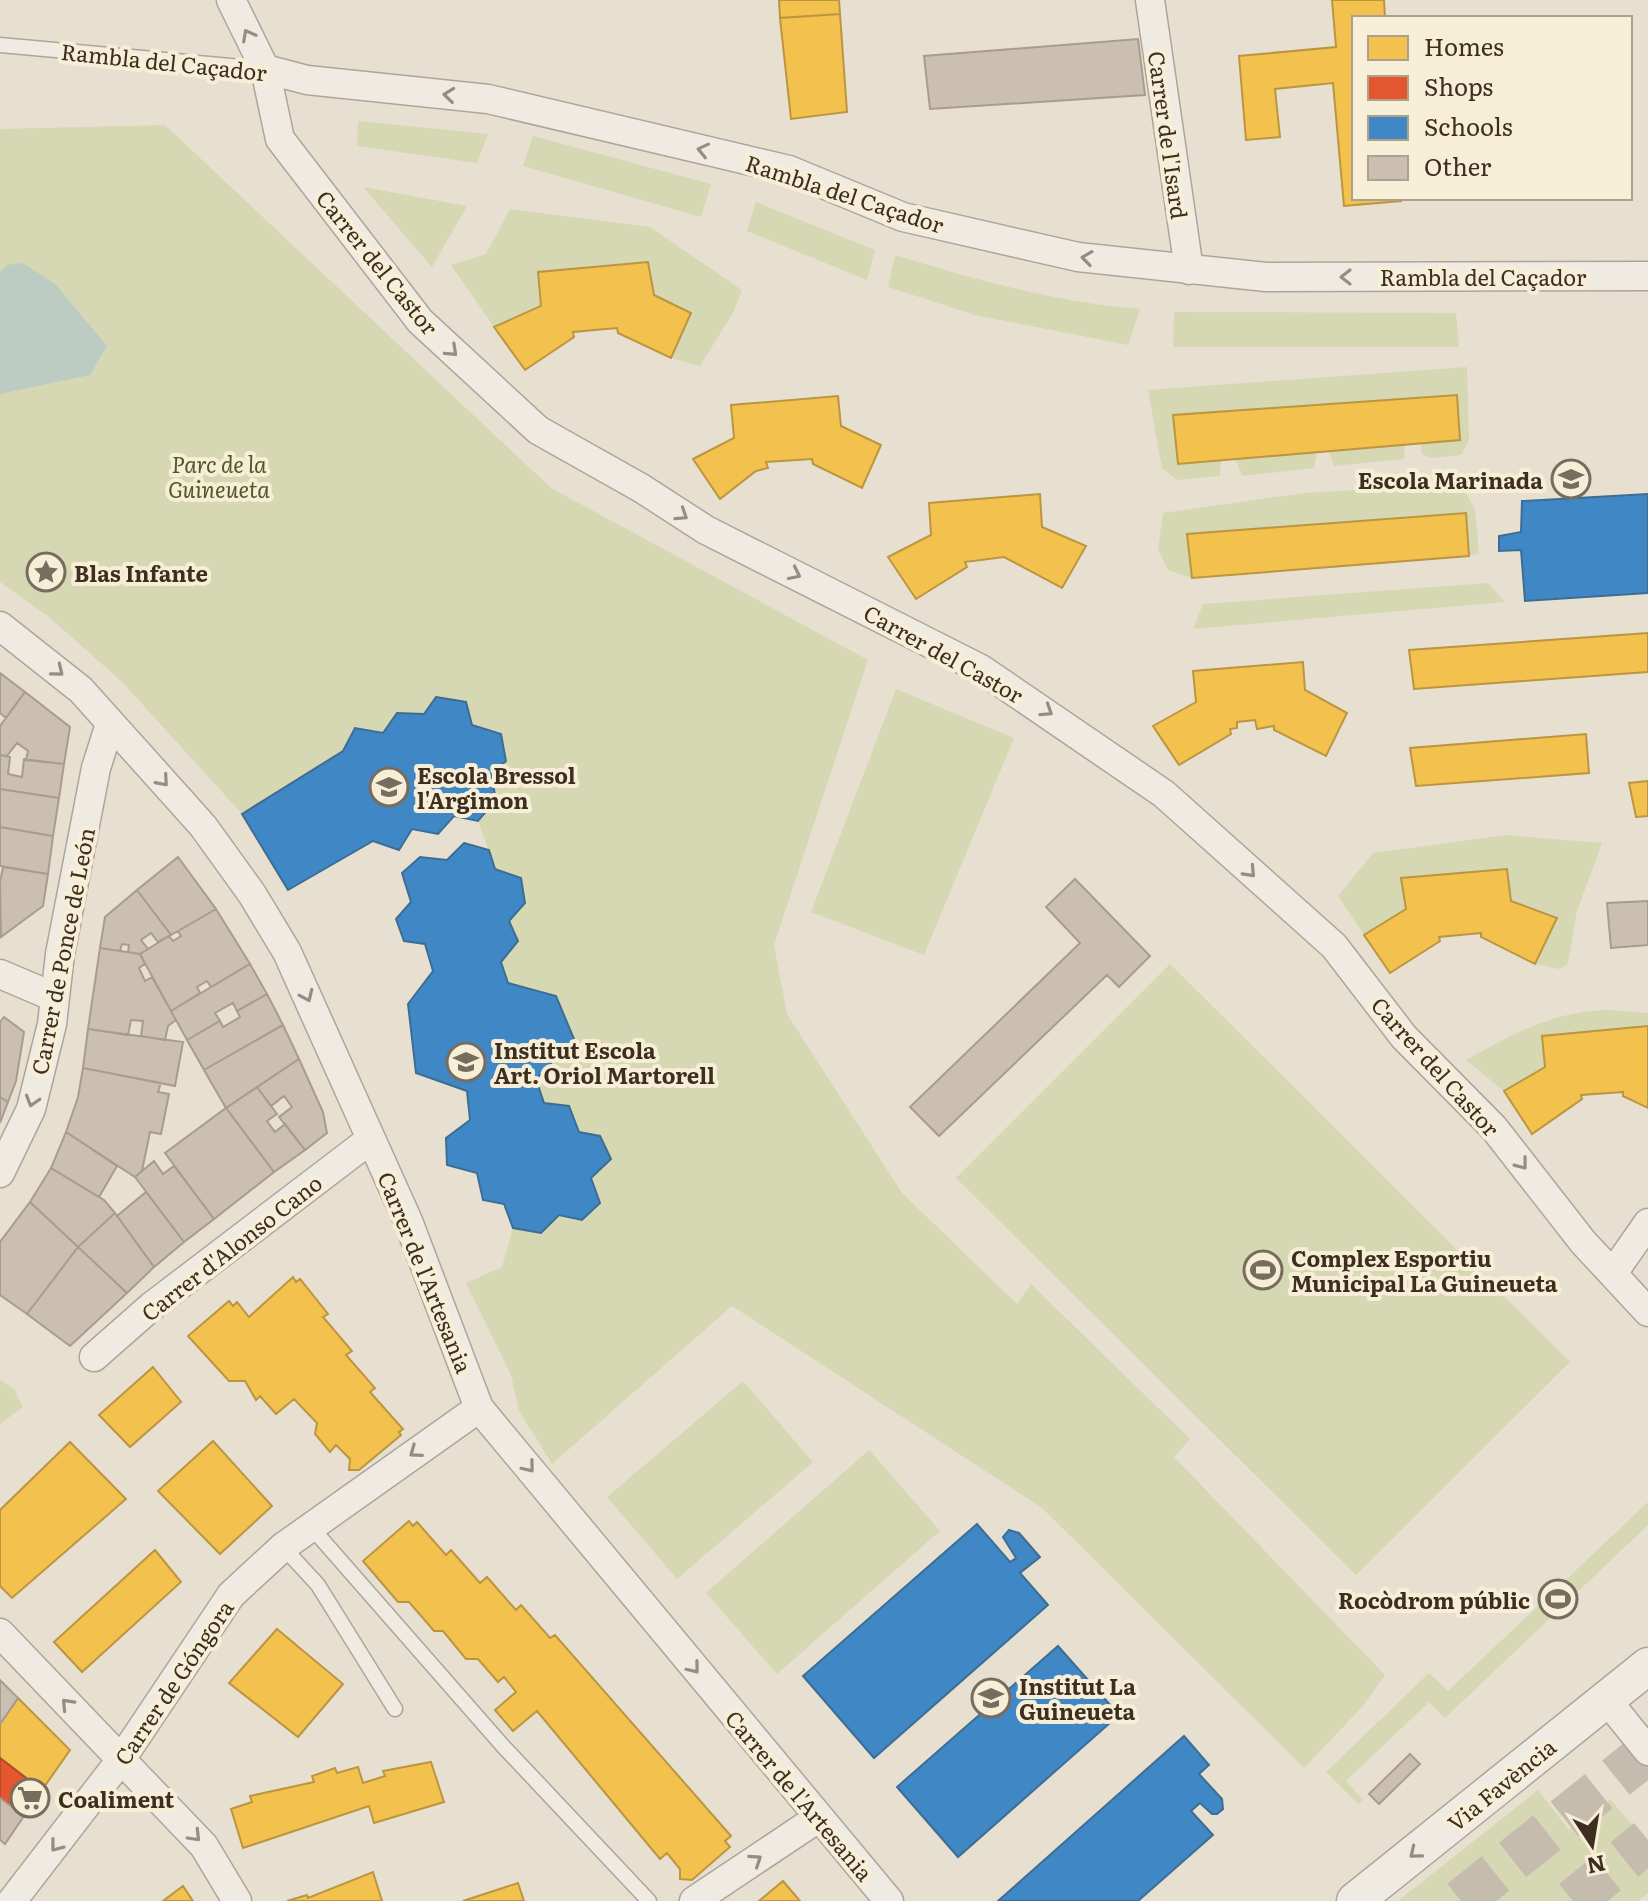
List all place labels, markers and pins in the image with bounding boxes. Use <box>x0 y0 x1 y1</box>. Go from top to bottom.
school or university icon: Escola Marinada <box>1550 458 1592 500</box>
place label: Escola Marinada <box>1358 463 1543 496</box>
place icon: Blas Infante <box>25 551 67 593</box>
place label: Blas Infante <box>74 556 208 589</box>
place label: Escola Bressol l'Argimon <box>417 758 576 816</box>
school or university icon: Escola Bressol l'Argimon <box>368 766 410 808</box>
place label: Institut Escola Art. Oriol Martorell <box>494 1033 715 1091</box>
school or university icon: Institut Escola Art. Oriol Martorell <box>445 1041 487 1083</box>
place label: Complex Esportiu Municipal La Guineueta <box>1291 1241 1558 1299</box>
sports icon: Complex Esportiu Municipal La Guineueta <box>1242 1249 1284 1291</box>
sports icon: Rocòdrom públic <box>1537 1578 1579 1620</box>
place label: Rocòdrom públic <box>1338 1583 1530 1616</box>
place label: Institut La Guineueta <box>1019 1669 1136 1727</box>
school or university icon: Institut La Guineueta <box>970 1677 1012 1719</box>
supermarket icon: Coaliment <box>9 1777 51 1819</box>
place label: Coaliment <box>58 1782 175 1815</box>

